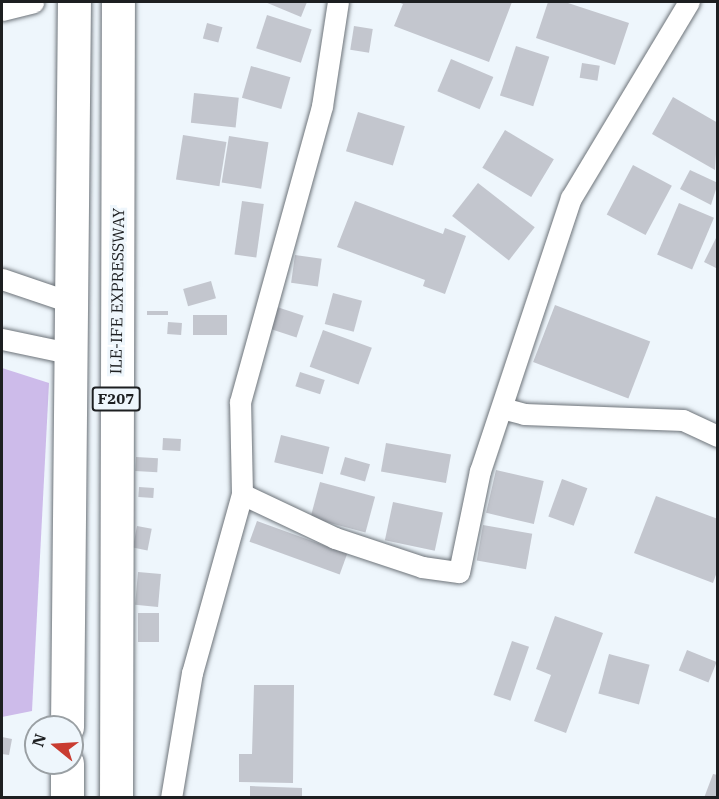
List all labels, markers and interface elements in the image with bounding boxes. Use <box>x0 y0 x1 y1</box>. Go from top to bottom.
street label: ILE-IFE EXPRESSWAY <box>106 208 128 374</box>
road number: F207 <box>90 387 142 411</box>
north arrow <box>24 715 84 775</box>
text: N <box>27 731 50 749</box>

